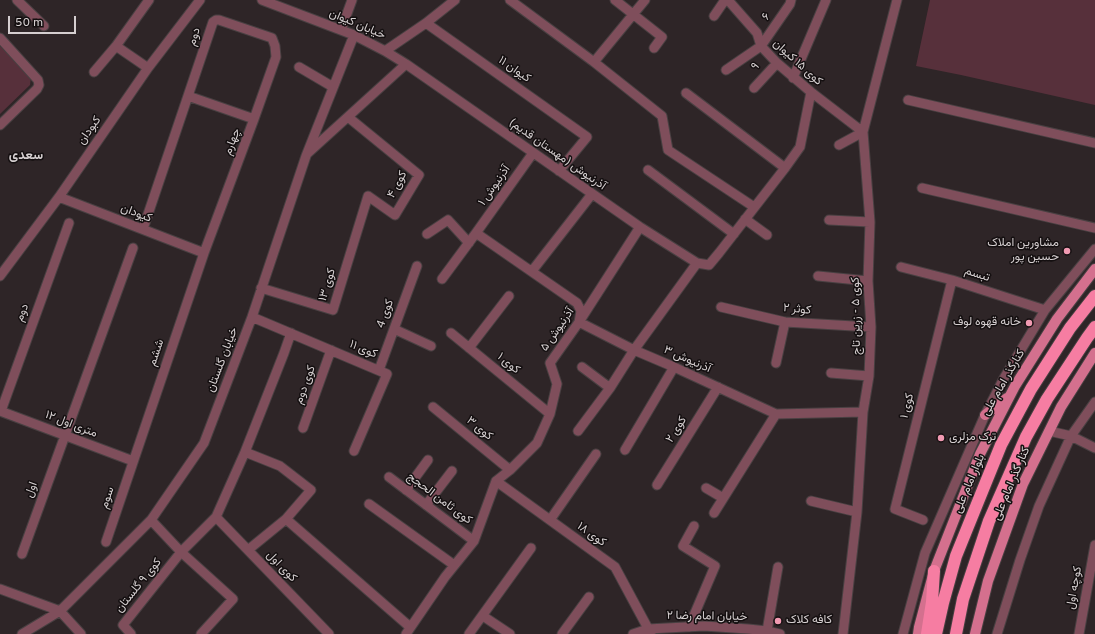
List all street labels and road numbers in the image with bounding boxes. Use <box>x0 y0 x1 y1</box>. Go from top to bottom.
street label: خیابان کیوان <box>327 7 387 43</box>
street label: ۶ <box>759 10 775 24</box>
street label: دوم <box>185 26 205 48</box>
street label: کوی ۱۵ کیوان <box>769 37 825 89</box>
street label: کیوان ۱۱ <box>495 54 533 86</box>
street label: ۹ <box>749 60 763 74</box>
street label: کبودان <box>75 114 105 148</box>
street label: آذرنیوش (مهستان قدیم) <box>506 116 608 194</box>
street label: چهارم <box>221 127 245 157</box>
street label: آذرنیوش ۱ <box>476 163 514 209</box>
street label: کوی ۴ <box>385 169 411 201</box>
street label: کیودان <box>118 201 154 227</box>
street label: تبسم <box>963 264 991 286</box>
street label: کوی ۱۳ <box>316 267 340 303</box>
street label: کوی ۵ - زرین تاج <box>849 277 865 355</box>
street label: کوی 4 <box>374 298 398 330</box>
street label: کوثر ۲ <box>782 301 812 319</box>
street label: دوم <box>13 302 33 324</box>
street label: آذرنیوش ۵ <box>538 306 578 354</box>
street label: خیابان گلستان <box>204 326 242 394</box>
street label: ششم <box>146 338 168 368</box>
street label: کوی ۱۱ <box>347 338 379 362</box>
street label: آذرنیوش ۳ <box>661 343 713 377</box>
street label: کنارگذر امام علی <box>979 347 1029 419</box>
street label: کوی ۱ <box>494 350 522 378</box>
street label: کوی دوم <box>292 364 320 406</box>
street label: کوی ۱ <box>898 392 918 420</box>
street label: ۱۲ متری اول <box>43 408 99 442</box>
street label: کوی ۳ <box>463 414 495 444</box>
street label: کوی ۲ <box>663 414 691 446</box>
street label: کنار گذر امام علی <box>990 445 1034 523</box>
street label: بلوار امام علی <box>951 452 989 516</box>
street label: کوی ثامن الحجج <box>404 470 474 528</box>
street label: اول <box>23 480 41 500</box>
street label: سوم <box>98 485 118 511</box>
street label: کوی ۱۸ <box>574 520 608 550</box>
street label: کوی اول <box>263 548 299 586</box>
street label: کوی ۹ گلستان <box>113 556 165 616</box>
street label: کوچه اول <box>1064 565 1086 611</box>
street label: خیابان امام رضا ۲ <box>666 609 748 625</box>

